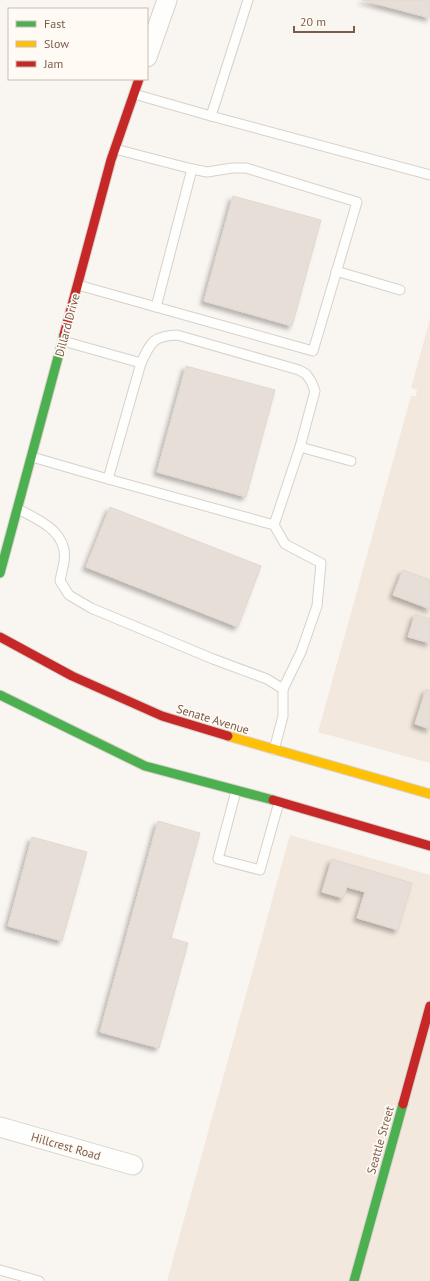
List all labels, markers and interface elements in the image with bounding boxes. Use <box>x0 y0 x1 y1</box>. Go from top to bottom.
legend <box>8 8 148 80</box>
scale bar <box>294 8 354 34</box>
text: 20 m <box>300 14 326 29</box>
text: Fast <box>44 16 65 31</box>
text: Slow <box>44 36 69 51</box>
text: Jam <box>43 56 63 71</box>
street label: Dillard Drive <box>51 292 83 358</box>
street label: Senate Avenue <box>175 701 251 737</box>
street label: Seattle Street <box>363 1104 397 1176</box>
street label: Hillcrest Road <box>30 1129 102 1163</box>

